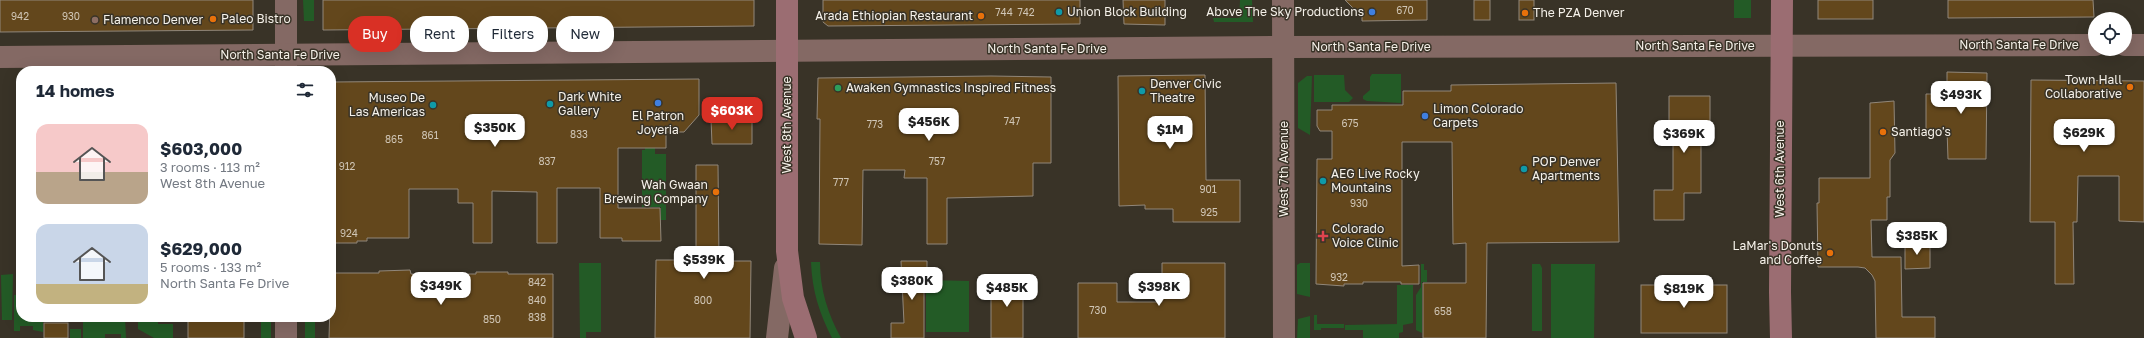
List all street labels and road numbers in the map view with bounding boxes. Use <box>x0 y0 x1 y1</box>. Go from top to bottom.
street label: North Santa Fe Drive <box>1959 37 2079 52</box>
street label: North Santa Fe Drive <box>1635 38 1755 53</box>
street label: North Santa Fe Drive <box>1311 39 1431 54</box>
street label: North Santa Fe Drive <box>987 41 1107 56</box>
street label: North Santa Fe Drive <box>220 47 340 62</box>
street label: West 8th Avenue <box>779 76 794 174</box>
street label: West 6th Avenue <box>1772 120 1787 217</box>
street label: West 7th Avenue <box>1276 121 1291 217</box>

